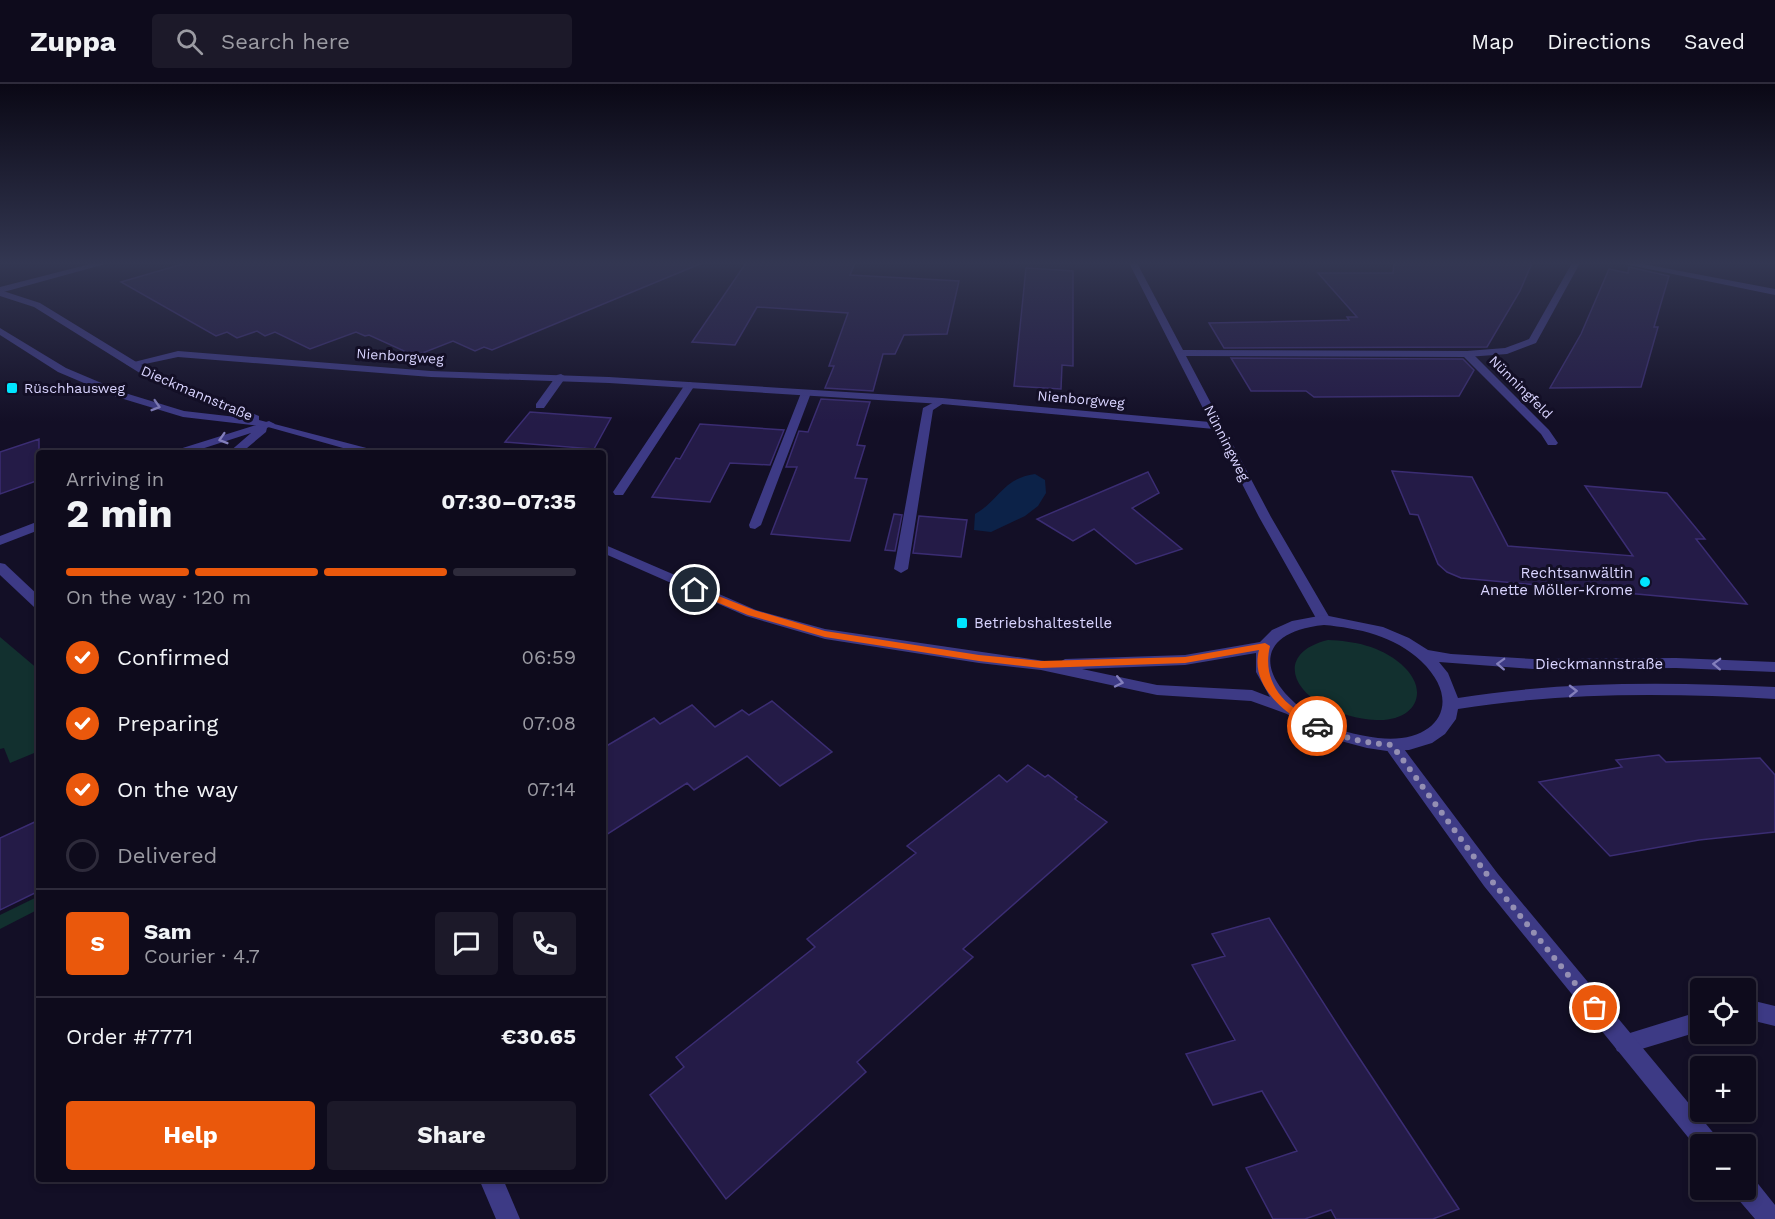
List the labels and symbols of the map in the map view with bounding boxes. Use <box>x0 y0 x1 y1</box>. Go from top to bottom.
street label: Nienborgweg <box>356 345 445 367</box>
street label: Nünningfeld <box>1486 352 1556 422</box>
street label: Dieckmannstraße <box>139 362 255 424</box>
place label: Rüschhausweg <box>24 380 125 396</box>
marker: Rüschhausweg <box>5 381 19 395</box>
street label: Nienborgweg <box>1037 387 1126 411</box>
one-way arrow <box>150 399 161 411</box>
street label: Nünningweg <box>1201 402 1253 484</box>
one-way arrow <box>218 432 229 444</box>
pin <box>669 564 720 615</box>
place label: Rechtsanwältin Anette Möller-Krome <box>1480 564 1633 599</box>
marker: Rechtsanwältin Anette Möller-Krome <box>1638 575 1652 589</box>
place label: Betriebshaltestelle <box>974 614 1112 632</box>
marker: Betriebshaltestelle <box>955 616 969 630</box>
street label: Dieckmannstraße <box>1535 655 1663 673</box>
one-way arrow <box>1496 657 1505 670</box>
one-way arrow <box>1712 658 1721 671</box>
one-way arrow <box>1114 674 1124 687</box>
one-way arrow <box>1569 685 1578 697</box>
courier <box>1287 696 1347 756</box>
pin <box>1569 982 1620 1033</box>

